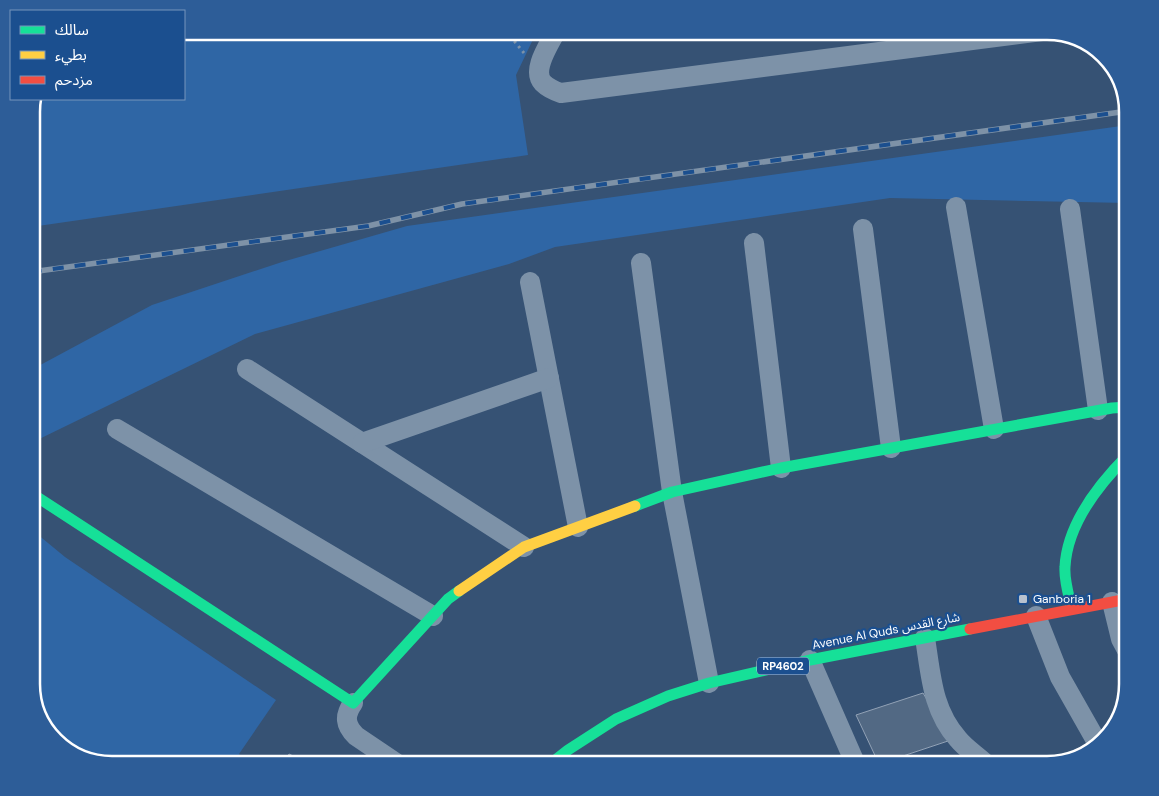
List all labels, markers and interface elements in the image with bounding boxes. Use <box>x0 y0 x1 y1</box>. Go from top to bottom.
legend <box>10 10 185 100</box>
text: سالك <box>55 20 89 40</box>
text: بطيء <box>55 45 87 66</box>
text: مزدحم <box>55 70 93 91</box>
place label: Ganboria 1 <box>1033 591 1091 607</box>
marker: Ganboria 1 <box>1017 593 1029 605</box>
street label: Avenue Al Quds شارع القدس <box>811 609 961 654</box>
road number: RP4602 <box>757 658 809 674</box>

